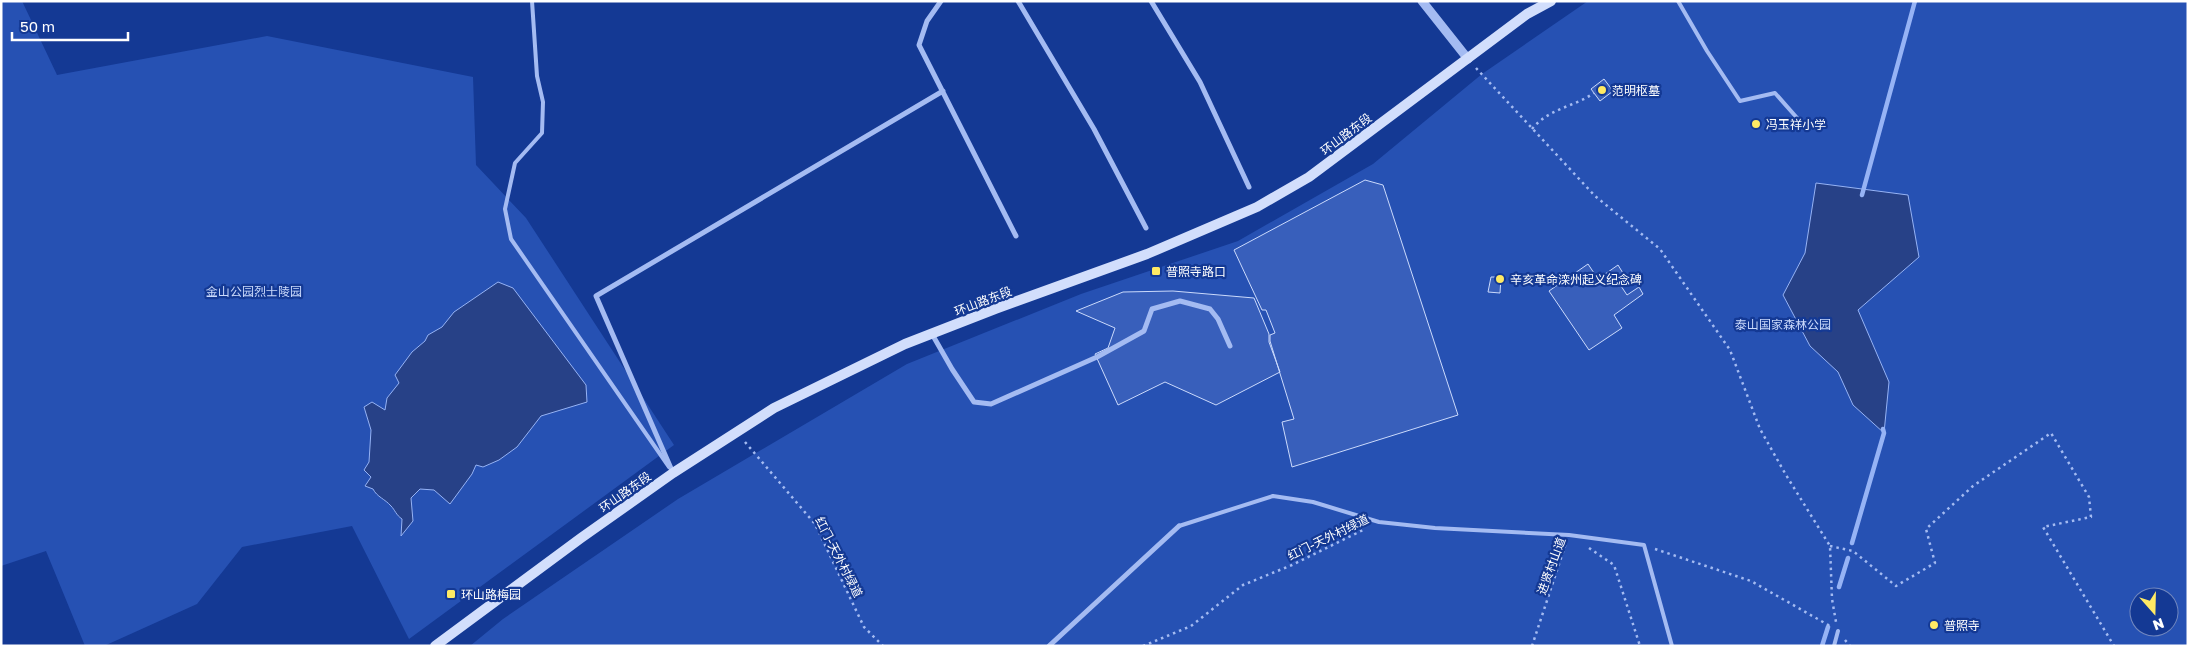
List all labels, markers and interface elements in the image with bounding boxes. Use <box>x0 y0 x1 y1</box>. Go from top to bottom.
scale bar <box>12 10 129 42</box>
text: 50 m <box>20 17 55 35</box>
place label: 范明枢墓 <box>1612 83 1660 98</box>
marker: 范明枢墓 <box>1596 84 1608 96</box>
street label: 环山路东段 <box>1318 110 1374 158</box>
place label: 冯玉祥小学 <box>1766 117 1826 132</box>
marker: 冯玉祥小学 <box>1750 118 1762 130</box>
place label: 普照寺路口 <box>1166 264 1226 279</box>
marker: 普照寺路口 <box>1150 265 1162 277</box>
place label: 辛亥革命滦州起义纪念碑 <box>1510 272 1642 287</box>
marker: 辛亥革命滦州起义纪念碑 <box>1494 273 1506 285</box>
street label: 环山路东段 <box>952 283 1014 319</box>
park label: 金山公园烈士陵园 <box>206 284 302 299</box>
park label: 泰山国家森林公园 <box>1735 317 1831 332</box>
street label: 环山路东段 <box>596 469 654 515</box>
street label: 红门-天外村绿道 <box>1285 511 1371 563</box>
street label: 红门-天外村绿道 <box>812 514 866 600</box>
street label: 进贤村山道 <box>1534 535 1568 597</box>
place label: 环山路梅园 <box>461 587 521 602</box>
north arrow <box>2129 587 2179 637</box>
marker: 环山路梅园 <box>445 588 457 600</box>
text: N <box>2151 615 2167 634</box>
place label: 普照寺 <box>1944 618 1980 633</box>
marker: 普照寺 <box>1928 619 1940 631</box>

